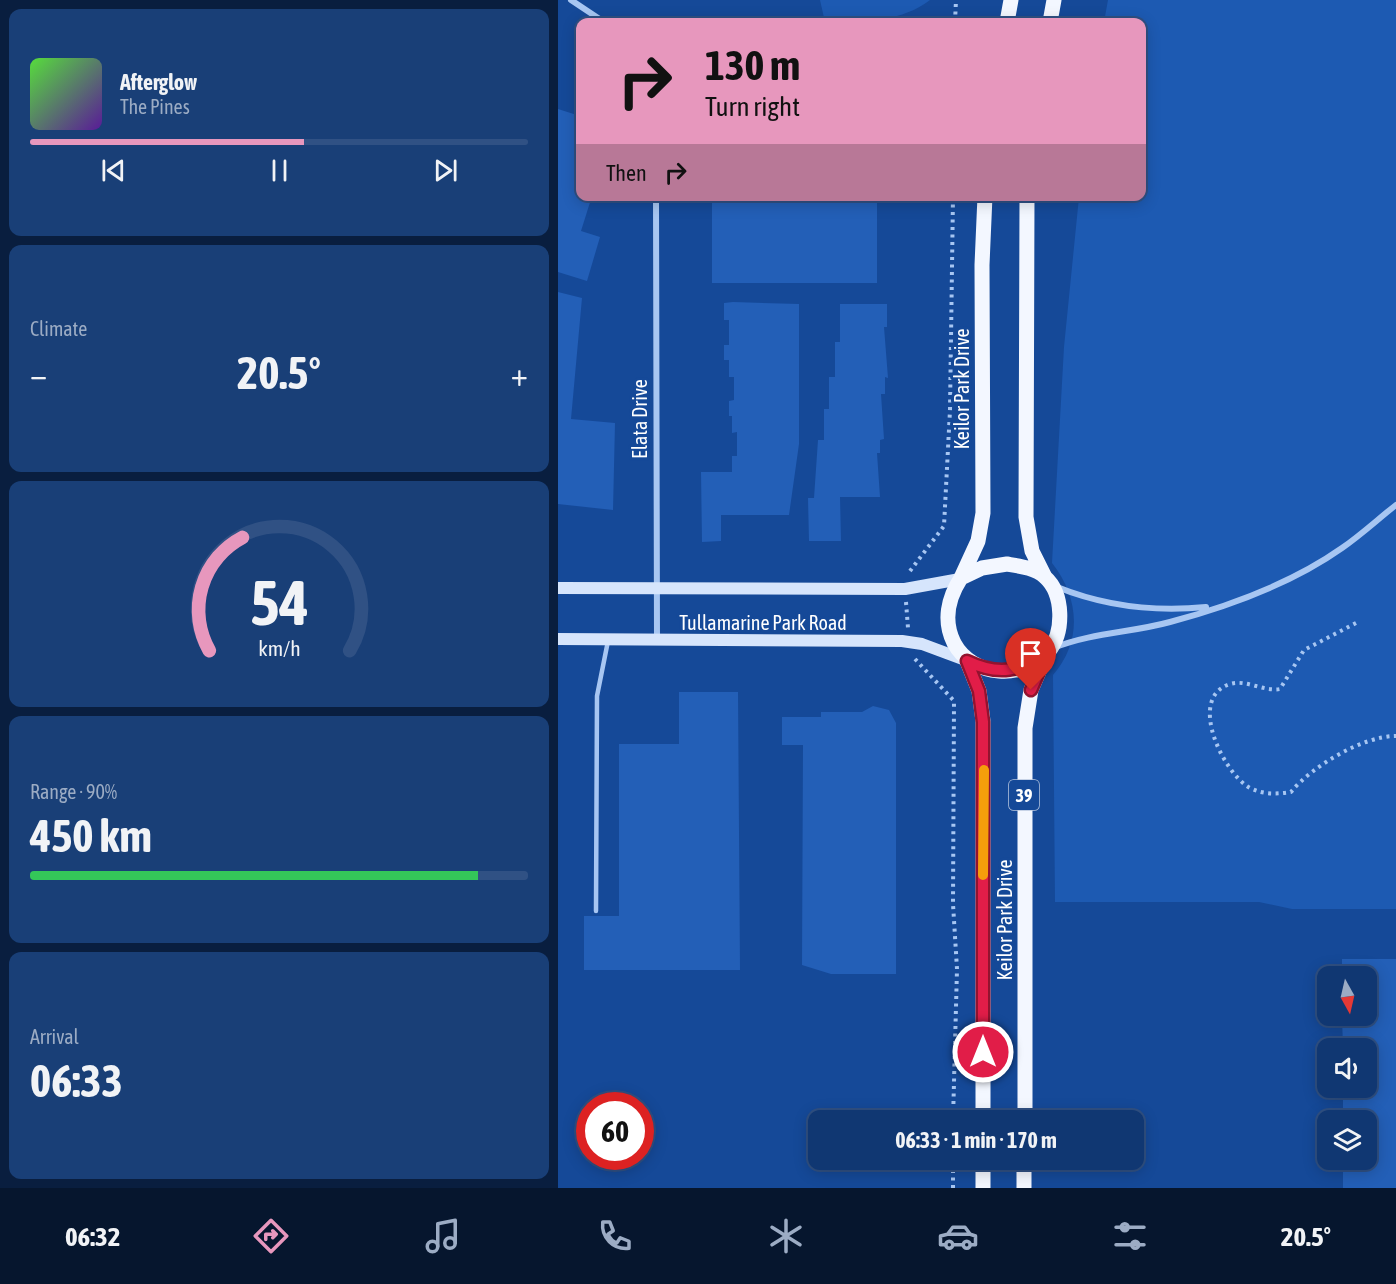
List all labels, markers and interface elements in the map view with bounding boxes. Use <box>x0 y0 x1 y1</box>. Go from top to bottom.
text: 130 m <box>705 41 800 89</box>
icon: right <box>606 42 684 120</box>
text: Afterglow <box>120 69 197 95</box>
text: Turn right <box>705 91 800 122</box>
text: The Pines <box>120 95 190 118</box>
icon: previous <box>97 154 130 187</box>
icon: pause <box>263 154 296 187</box>
icon: next <box>429 154 462 187</box>
icon: right <box>659 156 692 189</box>
text: Then <box>606 160 647 186</box>
text: Climate <box>30 317 87 340</box>
street label: Keilor Park Drive <box>950 328 973 450</box>
text: 20.5° <box>237 347 321 399</box>
text: − <box>30 355 47 393</box>
text: + <box>511 355 528 393</box>
street label: Elata Drive <box>628 379 651 459</box>
text: 54 <box>250 567 308 638</box>
street label: Tullamarine Park Road <box>679 611 847 634</box>
pin <box>1005 628 1056 690</box>
text: km/h <box>258 636 300 661</box>
icon: arrive <box>1014 637 1047 670</box>
text: Range · 90% <box>30 780 117 803</box>
road number: 39 <box>1009 780 1039 810</box>
text: 450 km <box>30 810 152 862</box>
street label: Keilor Park Drive <box>993 859 1016 981</box>
north arrow <box>1317 966 1377 1026</box>
map controls <box>1317 966 1377 1170</box>
position arrow <box>951 1020 1015 1084</box>
text: Arrival <box>30 1025 79 1048</box>
button: sound <box>1317 1038 1377 1098</box>
text: 06:33 <box>30 1055 123 1107</box>
speed limit sign: 60 <box>576 1092 654 1170</box>
button: layers <box>1317 1110 1377 1170</box>
text: 06:33 · 1 min · 170 m <box>895 1127 1057 1153</box>
icon: directions <box>250 1215 292 1257</box>
icon: music <box>422 1215 464 1257</box>
icon: phone <box>594 1215 636 1257</box>
icon: climate <box>765 1215 807 1257</box>
icon: car <box>937 1215 979 1257</box>
icon: filters <box>1109 1215 1151 1257</box>
text: 06:32 <box>65 1221 120 1252</box>
text: 20.5° <box>1281 1221 1331 1252</box>

